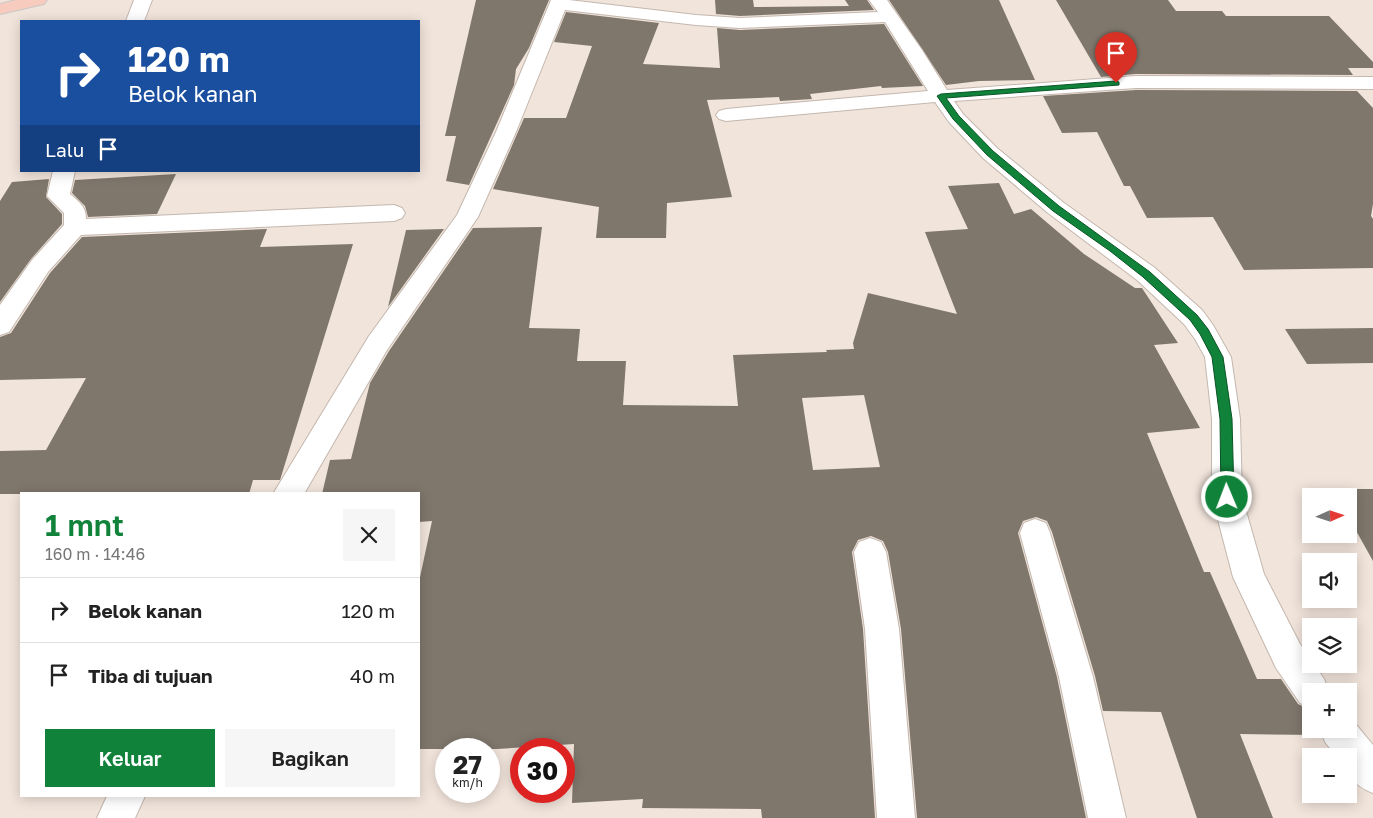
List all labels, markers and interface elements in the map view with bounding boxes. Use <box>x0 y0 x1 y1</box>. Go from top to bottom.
pin <box>1095 32 1137 83</box>
text: 120 m <box>128 38 230 80</box>
icon: arrive <box>1102 39 1130 67</box>
icon: right <box>45 40 110 105</box>
text: Belok kanan <box>128 80 258 107</box>
icon: arrive <box>94 135 122 163</box>
text: Lalu <box>45 138 84 161</box>
position arrow <box>1200 470 1252 522</box>
north arrow <box>1302 488 1358 542</box>
map controls <box>1302 488 1357 803</box>
text: 1 mnt <box>45 507 124 543</box>
button: close <box>343 509 395 561</box>
text: 160 m · 14:46 <box>45 544 145 564</box>
button: sound <box>1302 553 1357 608</box>
icon: right <box>45 596 73 624</box>
text: Belok kanan <box>88 599 202 622</box>
text: 120 m <box>341 599 395 622</box>
button: layers <box>1302 618 1357 673</box>
icon: arrive <box>45 661 73 689</box>
text: Tiba di tujuan <box>88 664 213 687</box>
text: 40 m <box>350 664 395 687</box>
button: + <box>1302 683 1357 738</box>
button: Keluar <box>45 729 215 787</box>
button: Bagikan <box>225 729 395 787</box>
speed limit sign: 30 <box>510 738 575 803</box>
button: − <box>1302 748 1357 803</box>
text: 27 <box>453 749 482 780</box>
text: km/h <box>452 775 483 790</box>

